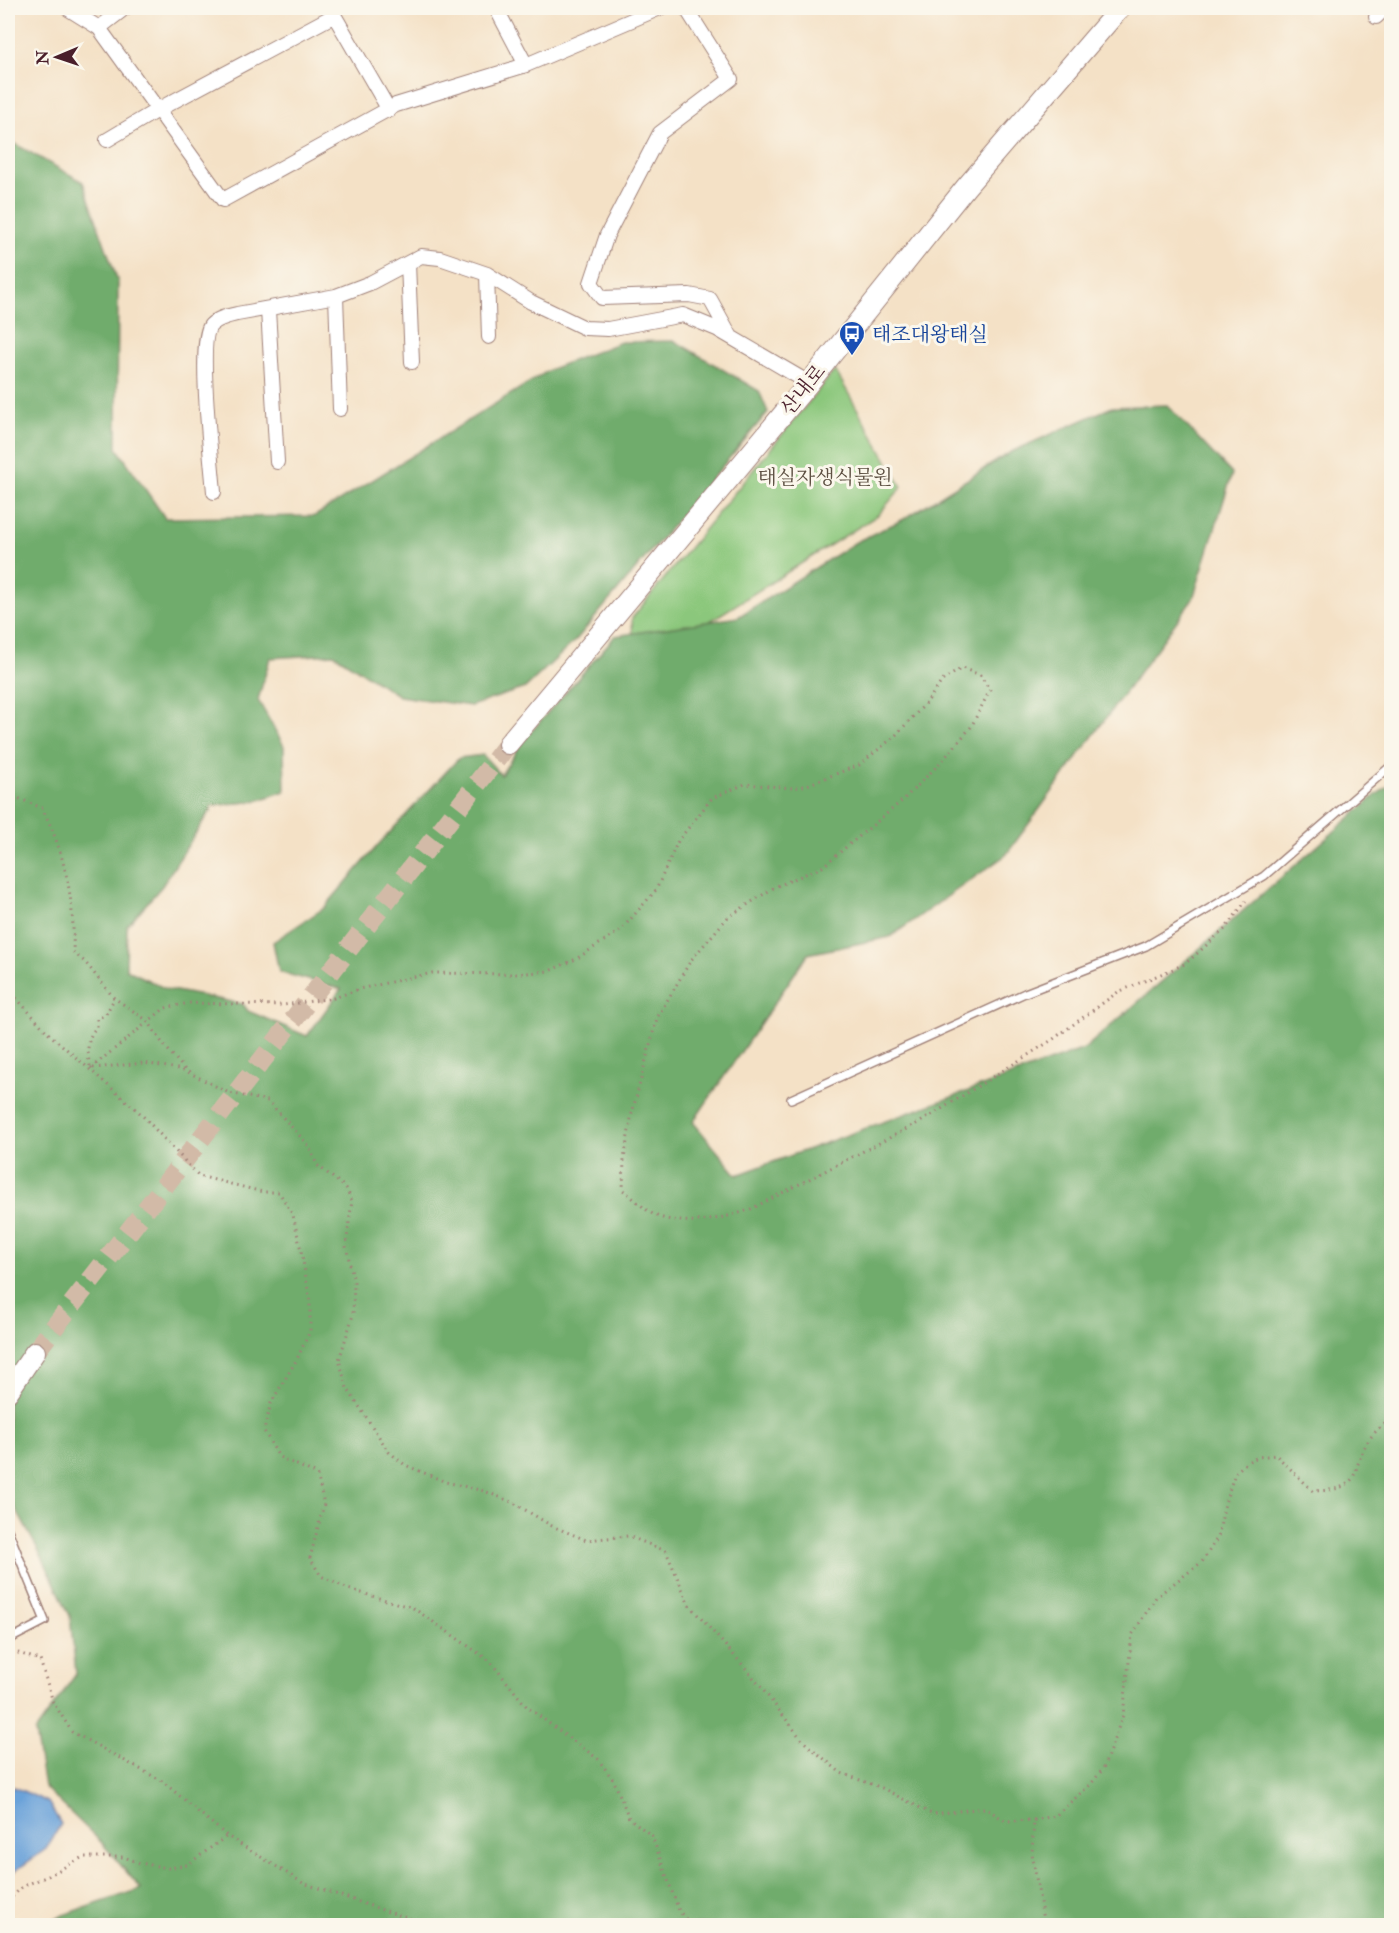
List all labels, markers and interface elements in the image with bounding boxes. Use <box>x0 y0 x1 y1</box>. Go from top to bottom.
north arrow <box>27 27 87 87</box>
text: N <box>33 49 53 66</box>
bus stop icon: 태조대왕태실 <box>837 319 867 357</box>
place label: 태조대왕태실 <box>872 322 988 347</box>
street label: 산내로 <box>775 360 831 420</box>
park label: 태실자생식물원 <box>757 465 893 490</box>

